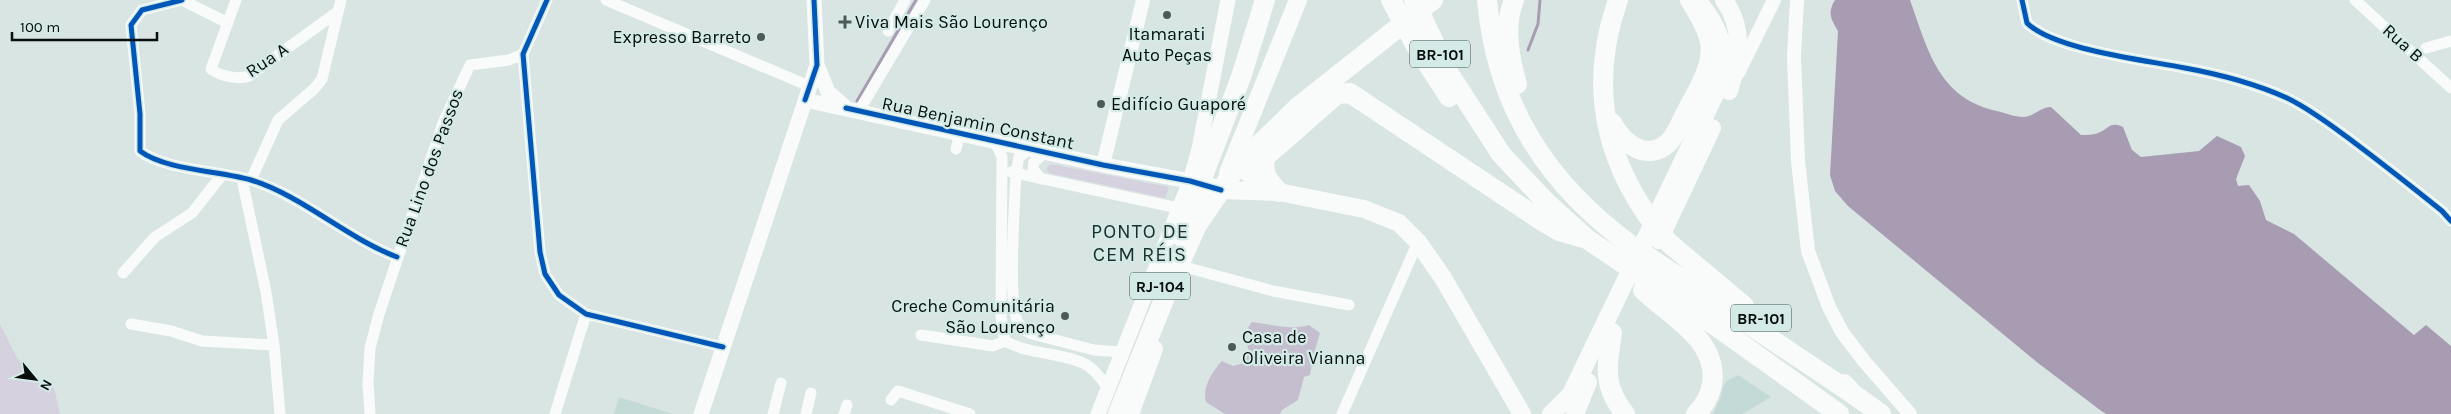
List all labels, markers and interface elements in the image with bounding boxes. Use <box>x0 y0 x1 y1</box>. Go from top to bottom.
marker: Itamarati Auto Peças <box>1161 9 1173 21</box>
scale bar <box>12 10 158 42</box>
place label: Viva Mais São Lourenço <box>855 11 1048 33</box>
marker: Viva Mais São Lourenço <box>839 16 851 28</box>
text: 100 m <box>20 18 60 36</box>
street label: Rua B <box>2378 19 2428 67</box>
place label: Itamarati Auto Peças <box>1122 23 1212 66</box>
place label: Expresso Barreto <box>612 26 751 48</box>
marker: Expresso Barreto <box>755 31 767 43</box>
street label: Rua A <box>242 38 292 82</box>
road number: BR-101 <box>1410 41 1470 68</box>
street label: Rua Lino dos Passos <box>390 86 468 250</box>
street label: Rua Benjamin Constant <box>880 92 1076 154</box>
place label: Edifício Guaporé <box>1111 93 1246 115</box>
marker: Edifício Guaporé <box>1095 98 1107 110</box>
district label: PONTO DE CEM RÉIS <box>1091 220 1189 266</box>
road number: RJ-104 <box>1130 272 1190 300</box>
place label: Creche Comunitária São Lourenço <box>891 295 1055 338</box>
road number: BR-101 <box>1731 304 1791 332</box>
marker: Creche Comunitária São Lourenço <box>1059 310 1071 322</box>
place label: Casa de Oliveira Vianna <box>1242 326 1365 369</box>
marker: Casa de Oliveira Vianna <box>1226 341 1238 353</box>
north arrow <box>10 354 60 404</box>
text: N <box>36 377 56 394</box>

